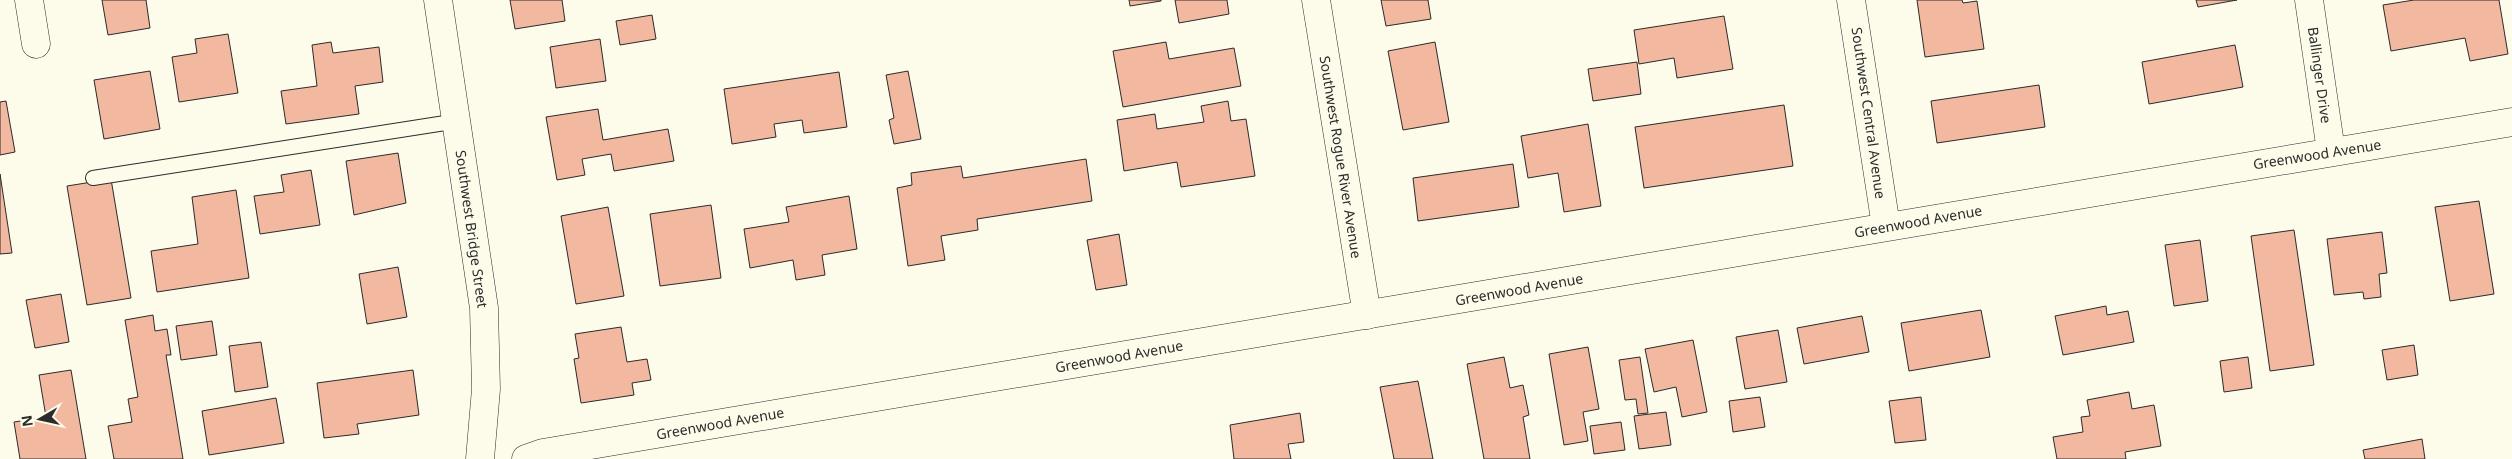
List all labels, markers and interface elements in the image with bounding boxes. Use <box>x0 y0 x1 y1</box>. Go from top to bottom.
street label: Southwest Central Avenue <box>1848 26 1890 200</box>
street label: Ballinger Drive <box>2304 26 2336 124</box>
street label: Southwest Rogue River Avenue <box>1316 54 1366 260</box>
street label: Greenwood Avenue <box>2252 134 2383 174</box>
street label: Southwest Bridge Street <box>452 149 492 309</box>
street label: Greenwood Avenue <box>1853 200 1984 242</box>
street label: Greenwood Avenue <box>1454 268 1585 310</box>
street label: Greenwood Avenue <box>1054 335 1185 377</box>
north arrow <box>15 394 65 444</box>
street label: Greenwood Avenue <box>655 402 786 444</box>
text: N <box>16 414 37 428</box>

